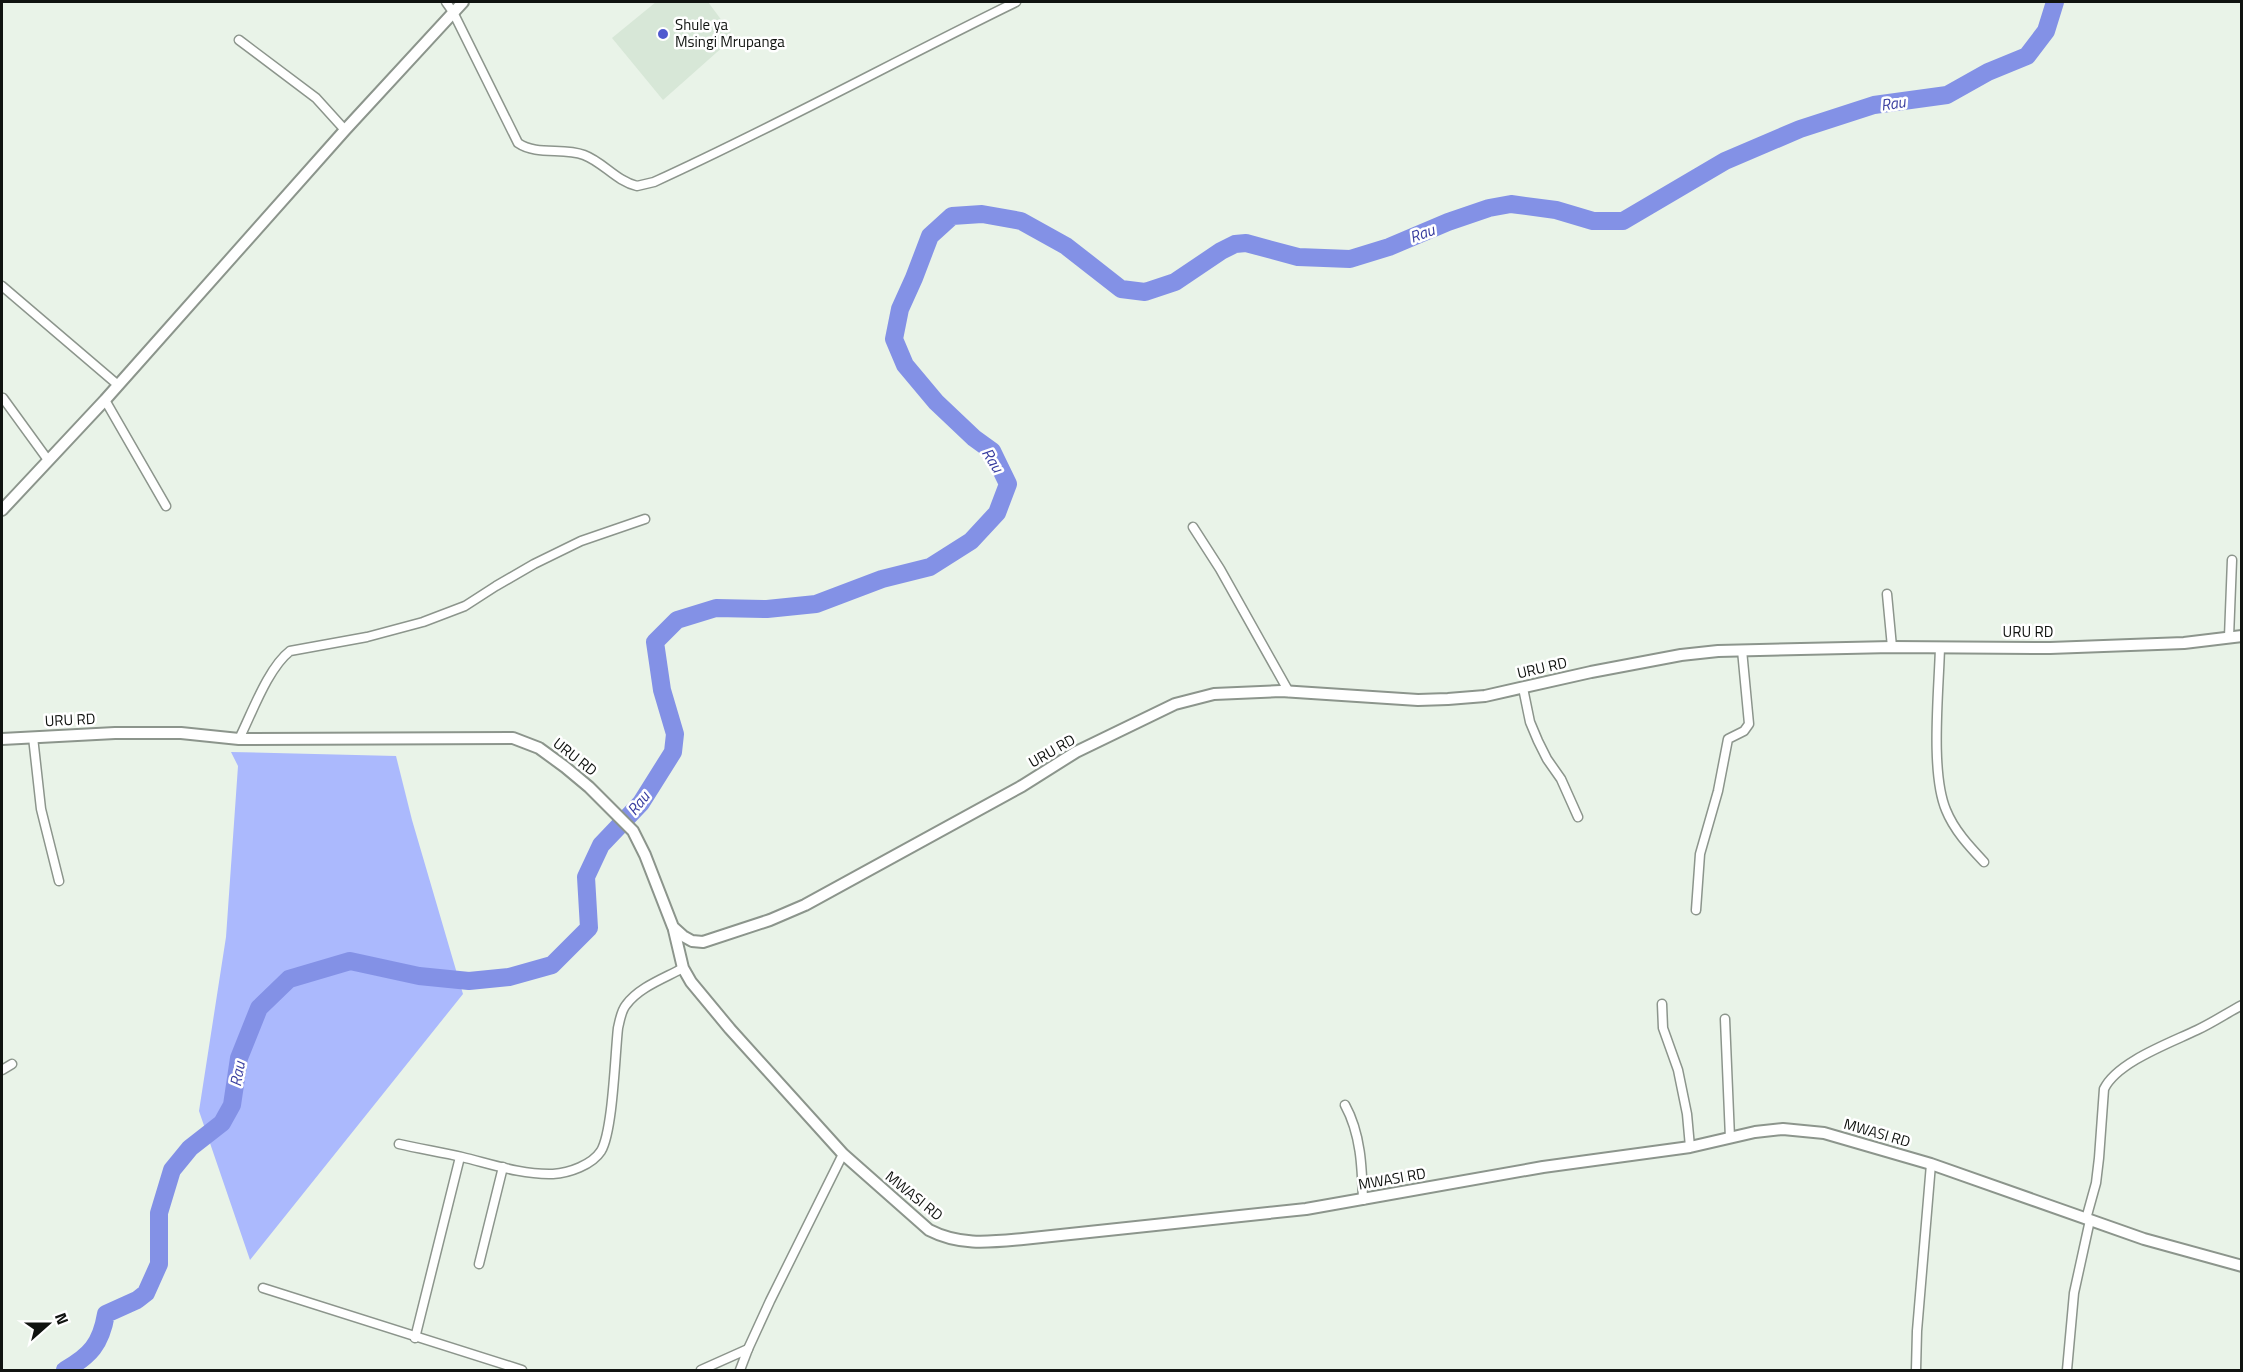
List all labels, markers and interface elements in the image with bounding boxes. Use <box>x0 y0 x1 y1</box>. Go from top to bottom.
place label: Shule ya Msingi Mrupanga <box>675 13 785 53</box>
marker: Shule ya Msingi Mrupanga <box>656 27 670 41</box>
water label: Rau <box>1879 89 1908 117</box>
water label: Rau <box>1406 217 1439 249</box>
water label: Rau <box>976 443 1010 478</box>
street label: URU RD <box>2003 620 2053 643</box>
street label: URU RD <box>1515 651 1569 684</box>
street label: URU RD <box>44 707 96 732</box>
street label: URU RD <box>1024 728 1079 773</box>
street label: URU RD <box>548 732 602 781</box>
water label: Rau <box>621 785 656 820</box>
water label: Rau <box>223 1059 251 1088</box>
street label: MWASI RD <box>1841 1112 1913 1153</box>
street label: MWASI RD <box>1356 1161 1428 1196</box>
street label: MWASI RD <box>880 1165 948 1226</box>
north arrow <box>18 1294 78 1354</box>
text: N <box>49 1309 75 1328</box>

